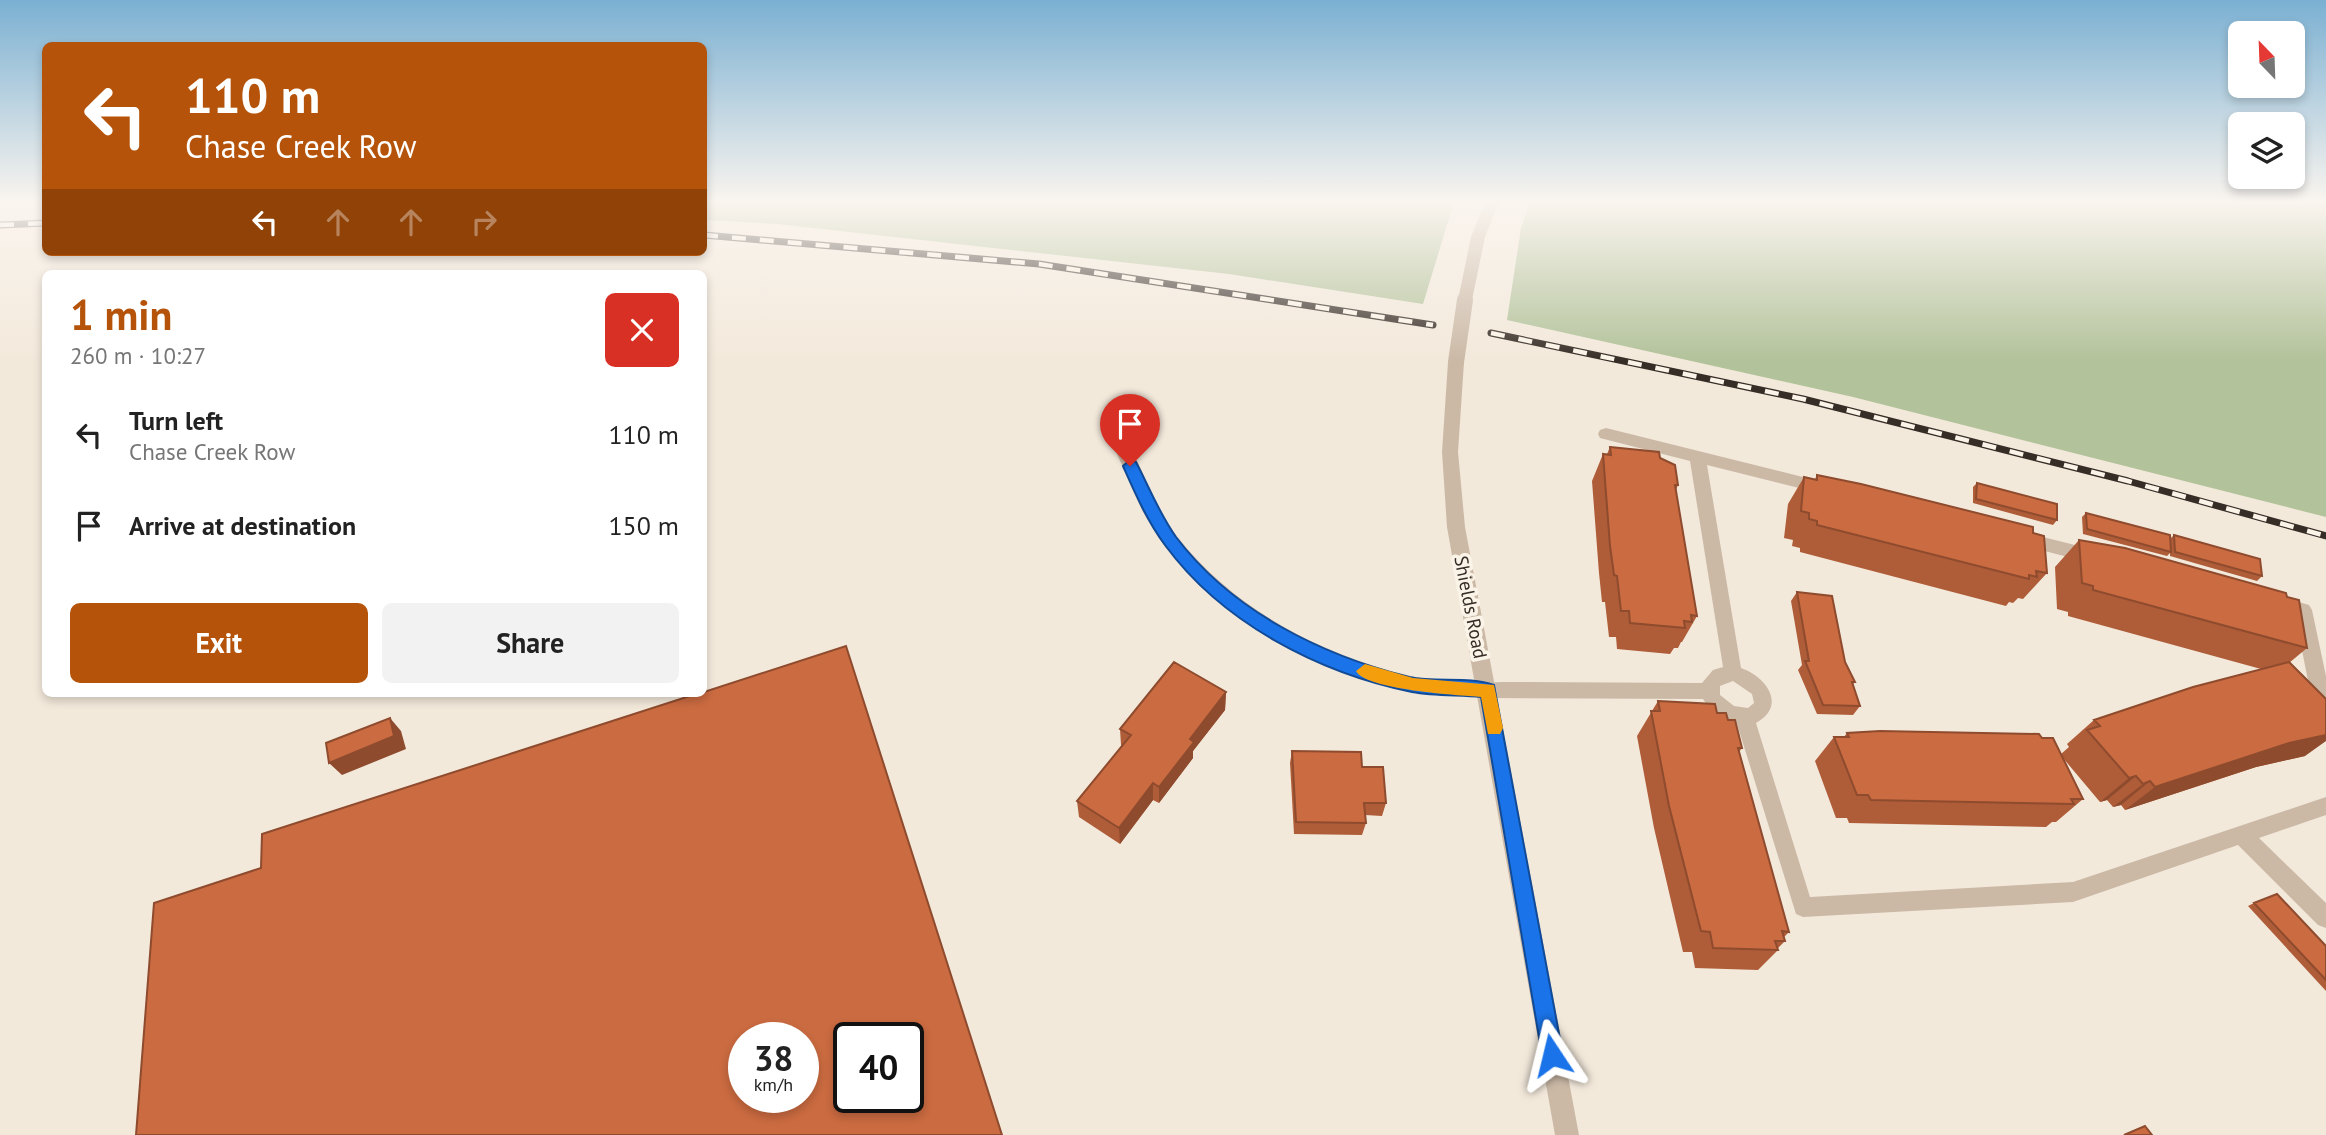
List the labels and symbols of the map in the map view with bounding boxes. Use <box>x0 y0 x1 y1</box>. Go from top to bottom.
north arrow <box>2228 21 2305 98</box>
pin <box>1100 394 1160 466</box>
street label: Shields Road <box>1449 554 1493 660</box>
position arrow <box>1515 1018 1589 1092</box>
speed limit sign: 40 <box>833 1022 924 1113</box>

